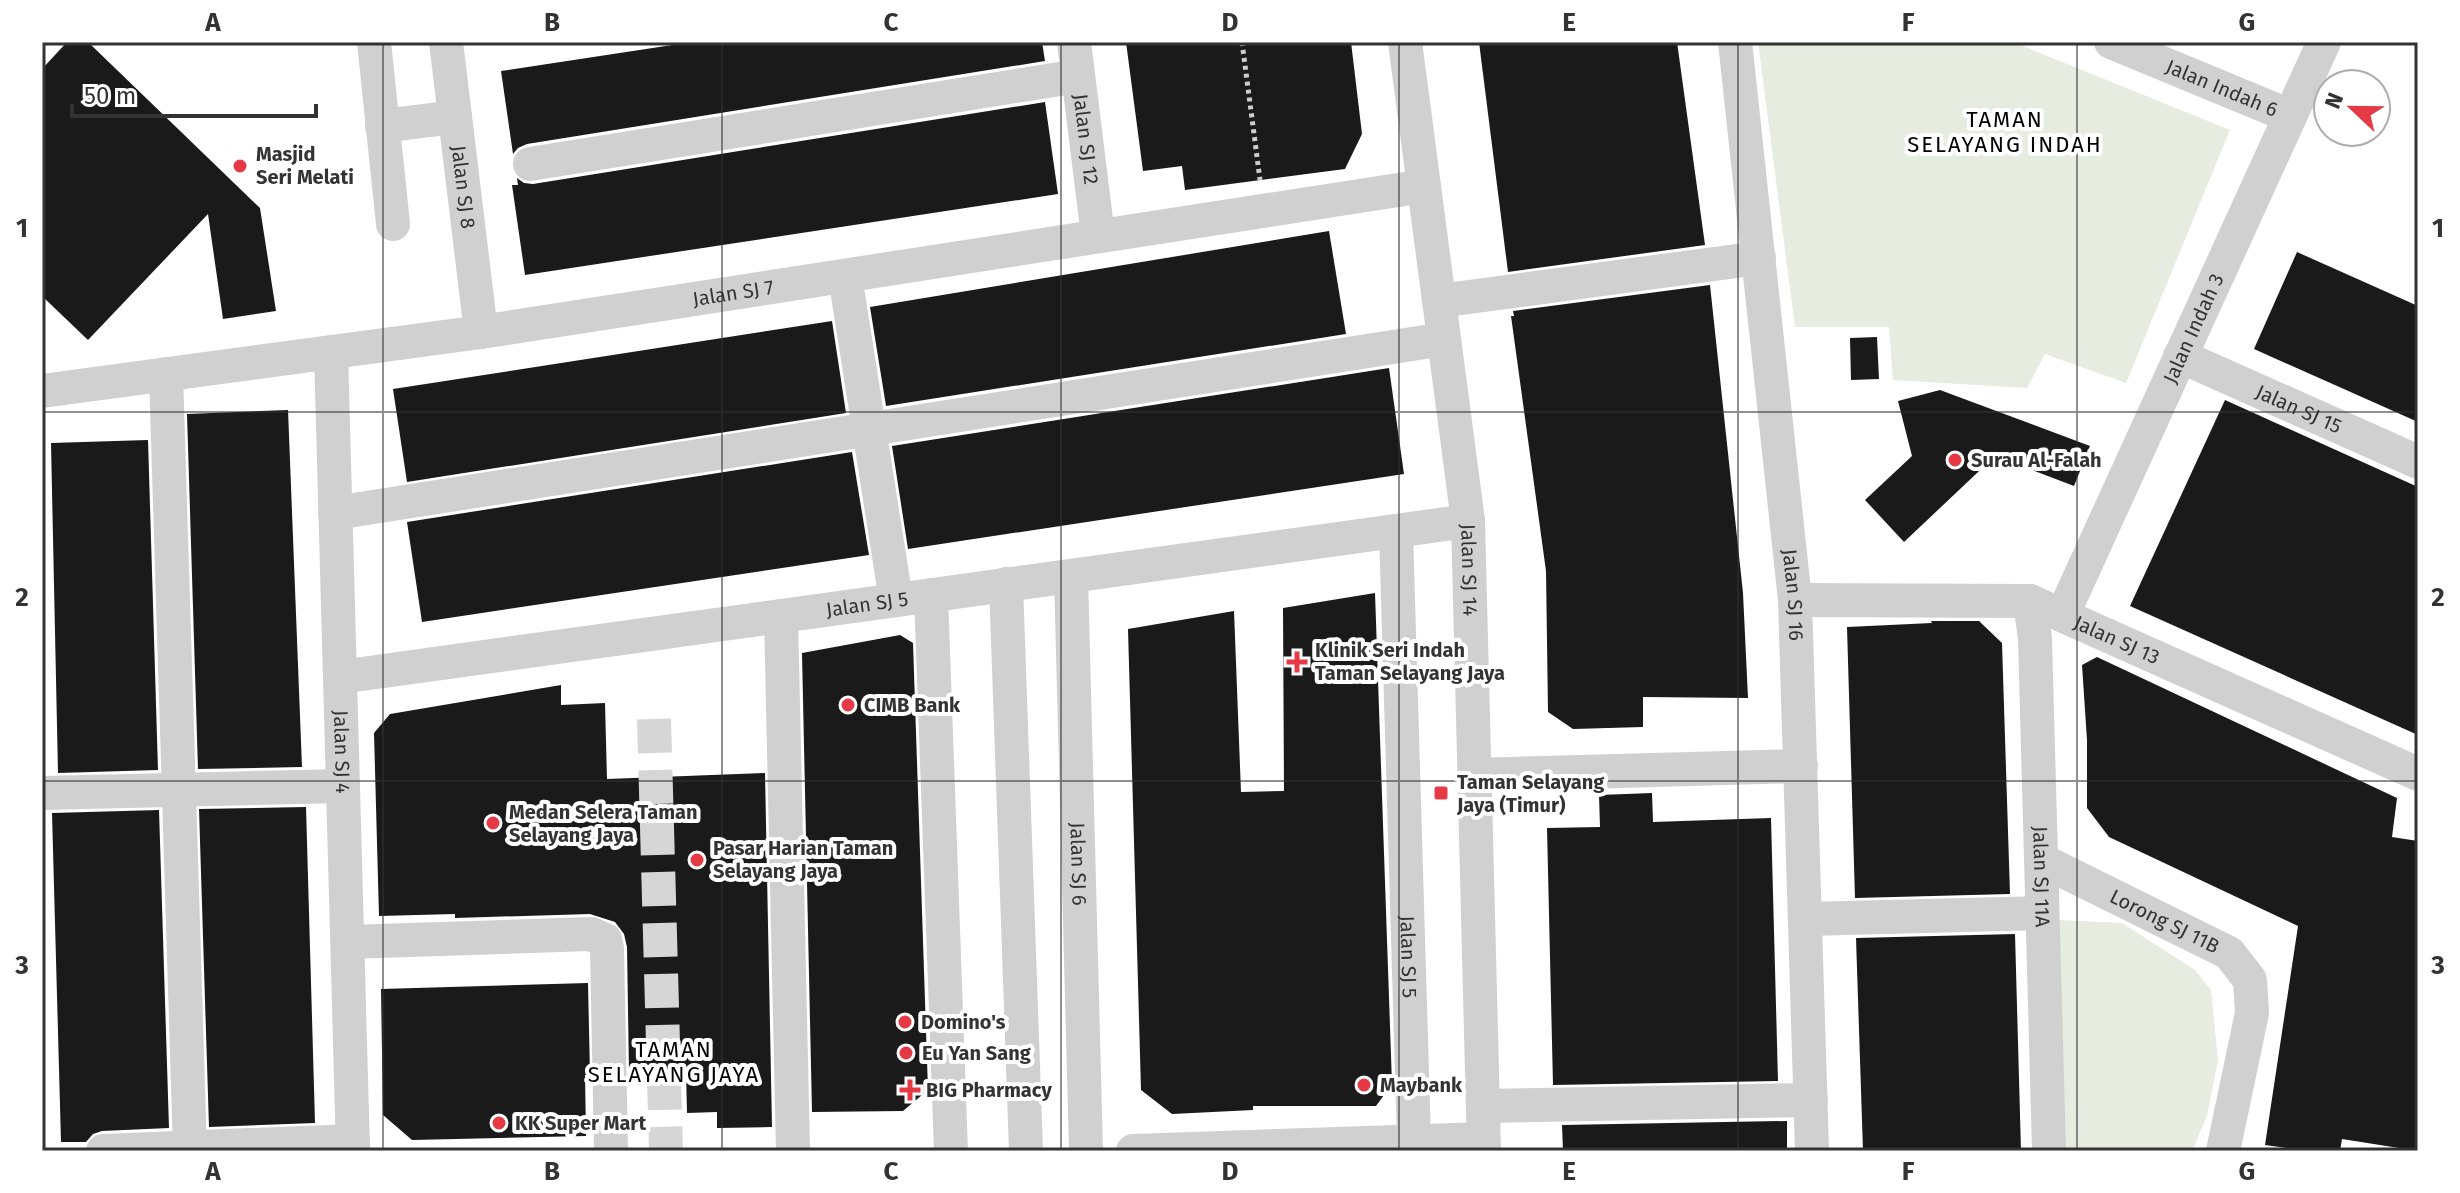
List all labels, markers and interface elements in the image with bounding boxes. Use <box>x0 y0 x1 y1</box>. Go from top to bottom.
text: A <box>204 7 221 38</box>
text: B <box>544 7 560 38</box>
text: C <box>884 7 899 38</box>
text: D <box>1222 7 1239 38</box>
text: E <box>1562 7 1576 38</box>
text: F <box>1902 7 1915 38</box>
text: G <box>2239 7 2255 38</box>
street label: Jalan Indah 6 <box>2162 54 2281 122</box>
scale bar <box>72 68 316 118</box>
north arrow <box>2312 68 2392 148</box>
text: 50 m <box>84 82 136 110</box>
text: N <box>2319 89 2349 113</box>
street label: Jalan SJ 12 <box>1069 92 1104 186</box>
district label: TAMAN SELAYANG INDAH <box>1907 106 2103 158</box>
place label: Masjid Seri Melati <box>256 142 354 189</box>
street label: Jalan SJ 8 <box>447 144 480 230</box>
marker: Masjid Seri Melati <box>231 157 249 175</box>
text: 1 <box>16 213 28 244</box>
text: 1 <box>2432 213 2444 244</box>
street label: Jalan Indah 3 <box>2158 270 2229 387</box>
street label: Jalan SJ 7 <box>691 275 775 311</box>
street label: Jalan SJ 15 <box>2252 379 2345 438</box>
place label: Surau Al-Falah <box>1971 448 2102 472</box>
marker: Surau Al-Falah <box>1946 451 1964 469</box>
street label: Jalan SJ 14 <box>1456 524 1482 617</box>
street label: Jalan SJ 16 <box>1778 548 1808 641</box>
text: 2 <box>15 582 29 613</box>
text: 2 <box>2431 582 2445 613</box>
street label: Jalan SJ 5 <box>824 587 910 622</box>
street label: Jalan SJ 13 <box>2070 610 2163 669</box>
place label: Klinik Seri Indah Taman Selayang Jaya <box>1315 638 1505 685</box>
marker: Klinik Seri Indah Taman Selayang Jaya <box>1286 651 1308 673</box>
place label: CIMB Bank <box>864 693 961 717</box>
marker: CIMB Bank <box>839 696 857 714</box>
street label: Jalan SJ 4 <box>329 710 355 794</box>
place label: Taman Selayang Jaya (Timur) <box>1456 770 1605 817</box>
marker: Taman Selayang Jaya (Timur) <box>1432 784 1450 802</box>
place label: Medan Selera Taman Selayang Jaya <box>509 800 698 847</box>
marker: Medan Selera Taman Selayang Jaya <box>484 814 502 832</box>
street label: Jalan SJ 6 <box>1065 822 1092 906</box>
street label: Jalan SJ 11A <box>2028 826 2055 928</box>
place label: Pasar Harian Taman Selayang Jaya <box>713 836 893 883</box>
marker: Pasar Harian Taman Selayang Jaya <box>688 851 706 869</box>
street label: Lorong SJ 11B <box>2106 884 2223 958</box>
street label: Jalan SJ 5 <box>1395 915 1422 999</box>
text: 3 <box>14 950 29 981</box>
text: 3 <box>2430 950 2445 981</box>
place label: Domino's <box>921 1010 1006 1034</box>
marker: Domino's <box>896 1013 914 1031</box>
district label: TAMAN SELAYANG JAYA <box>588 1036 760 1088</box>
place label: Eu Yan Sang <box>922 1041 1032 1065</box>
marker: Eu Yan Sang <box>897 1044 915 1062</box>
place label: Maybank <box>1380 1073 1463 1097</box>
marker: Maybank <box>1355 1076 1373 1094</box>
place label: BIG Pharmacy <box>926 1078 1052 1102</box>
marker: BIG Pharmacy <box>901 1081 919 1099</box>
place label: KK Super Mart <box>515 1111 646 1135</box>
marker: KK Super Mart <box>490 1114 508 1132</box>
text: A <box>204 1156 221 1187</box>
text: B <box>544 1156 560 1187</box>
text: C <box>884 1156 899 1187</box>
text: D <box>1222 1156 1239 1187</box>
text: E <box>1562 1156 1576 1187</box>
text: F <box>1902 1156 1915 1187</box>
text: G <box>2239 1156 2255 1187</box>

